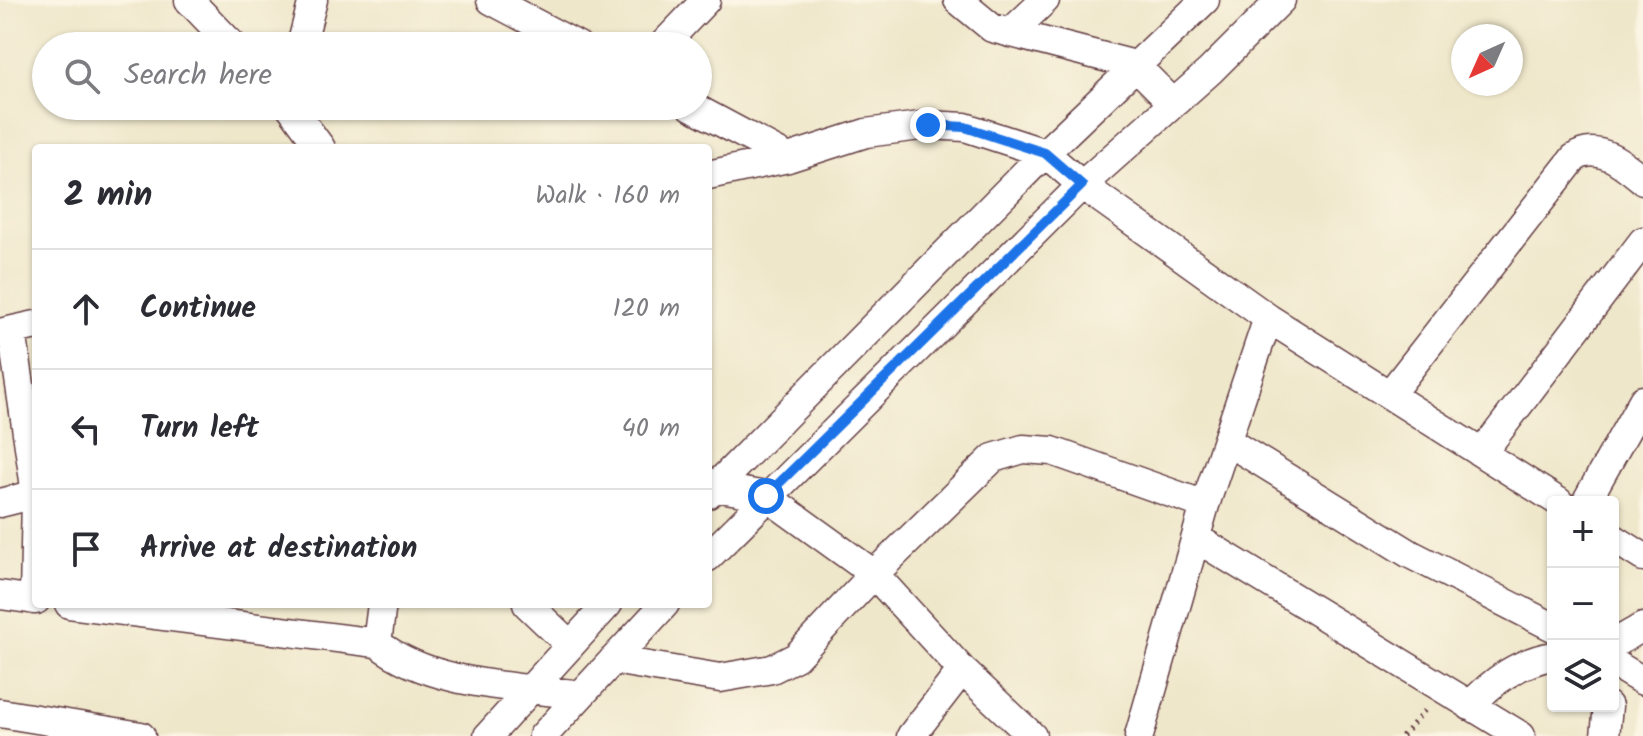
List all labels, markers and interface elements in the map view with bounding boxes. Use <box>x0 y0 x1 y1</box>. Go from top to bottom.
north arrow <box>1451 24 1523 96</box>
search box <box>32 32 712 120</box>
text: Search here <box>124 52 272 100</box>
icon: search <box>60 54 104 98</box>
route end <box>910 107 946 143</box>
text: 2 min <box>64 169 152 223</box>
text: Walk · 160 m <box>535 175 680 217</box>
text: Continue <box>140 285 256 333</box>
icon: ahead <box>64 287 108 331</box>
text: 120 m <box>613 288 680 330</box>
text: Turn left <box>140 405 259 453</box>
icon: left <box>64 407 108 451</box>
text: 40 m <box>622 408 680 450</box>
route start <box>748 478 784 514</box>
map controls <box>1547 496 1619 712</box>
button: + <box>1547 496 1619 568</box>
text: Arrive at destination <box>140 525 417 573</box>
icon: arrive <box>64 527 108 571</box>
button: − <box>1547 568 1619 640</box>
button: layers <box>1547 640 1619 712</box>

